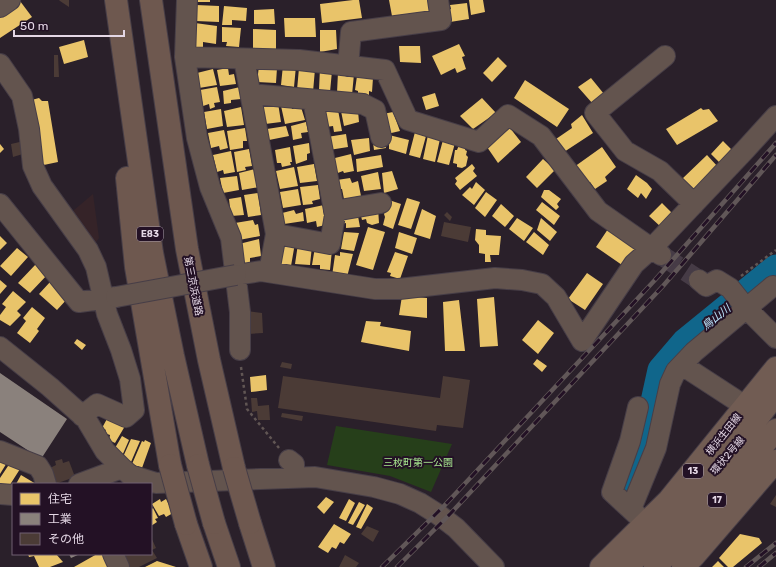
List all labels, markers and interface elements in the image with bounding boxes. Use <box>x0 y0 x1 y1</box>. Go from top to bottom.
scale bar <box>14 12 124 38</box>
text: 50 m <box>20 19 48 33</box>
road number: E83 <box>137 227 163 241</box>
street label: 第三京浜道路 <box>181 256 205 317</box>
water label: 鳥山川 <box>699 301 734 333</box>
street label: 横浜生田線 <box>703 411 744 458</box>
street label: 環状2号線 <box>708 434 747 477</box>
park label: 三枚町第一公園 <box>383 457 453 469</box>
road number: 13 <box>683 464 703 478</box>
legend <box>12 483 152 555</box>
text: 住宅 <box>48 492 72 506</box>
road number: 17 <box>708 493 726 507</box>
text: 工業 <box>48 512 72 526</box>
text: その他 <box>48 532 84 546</box>

